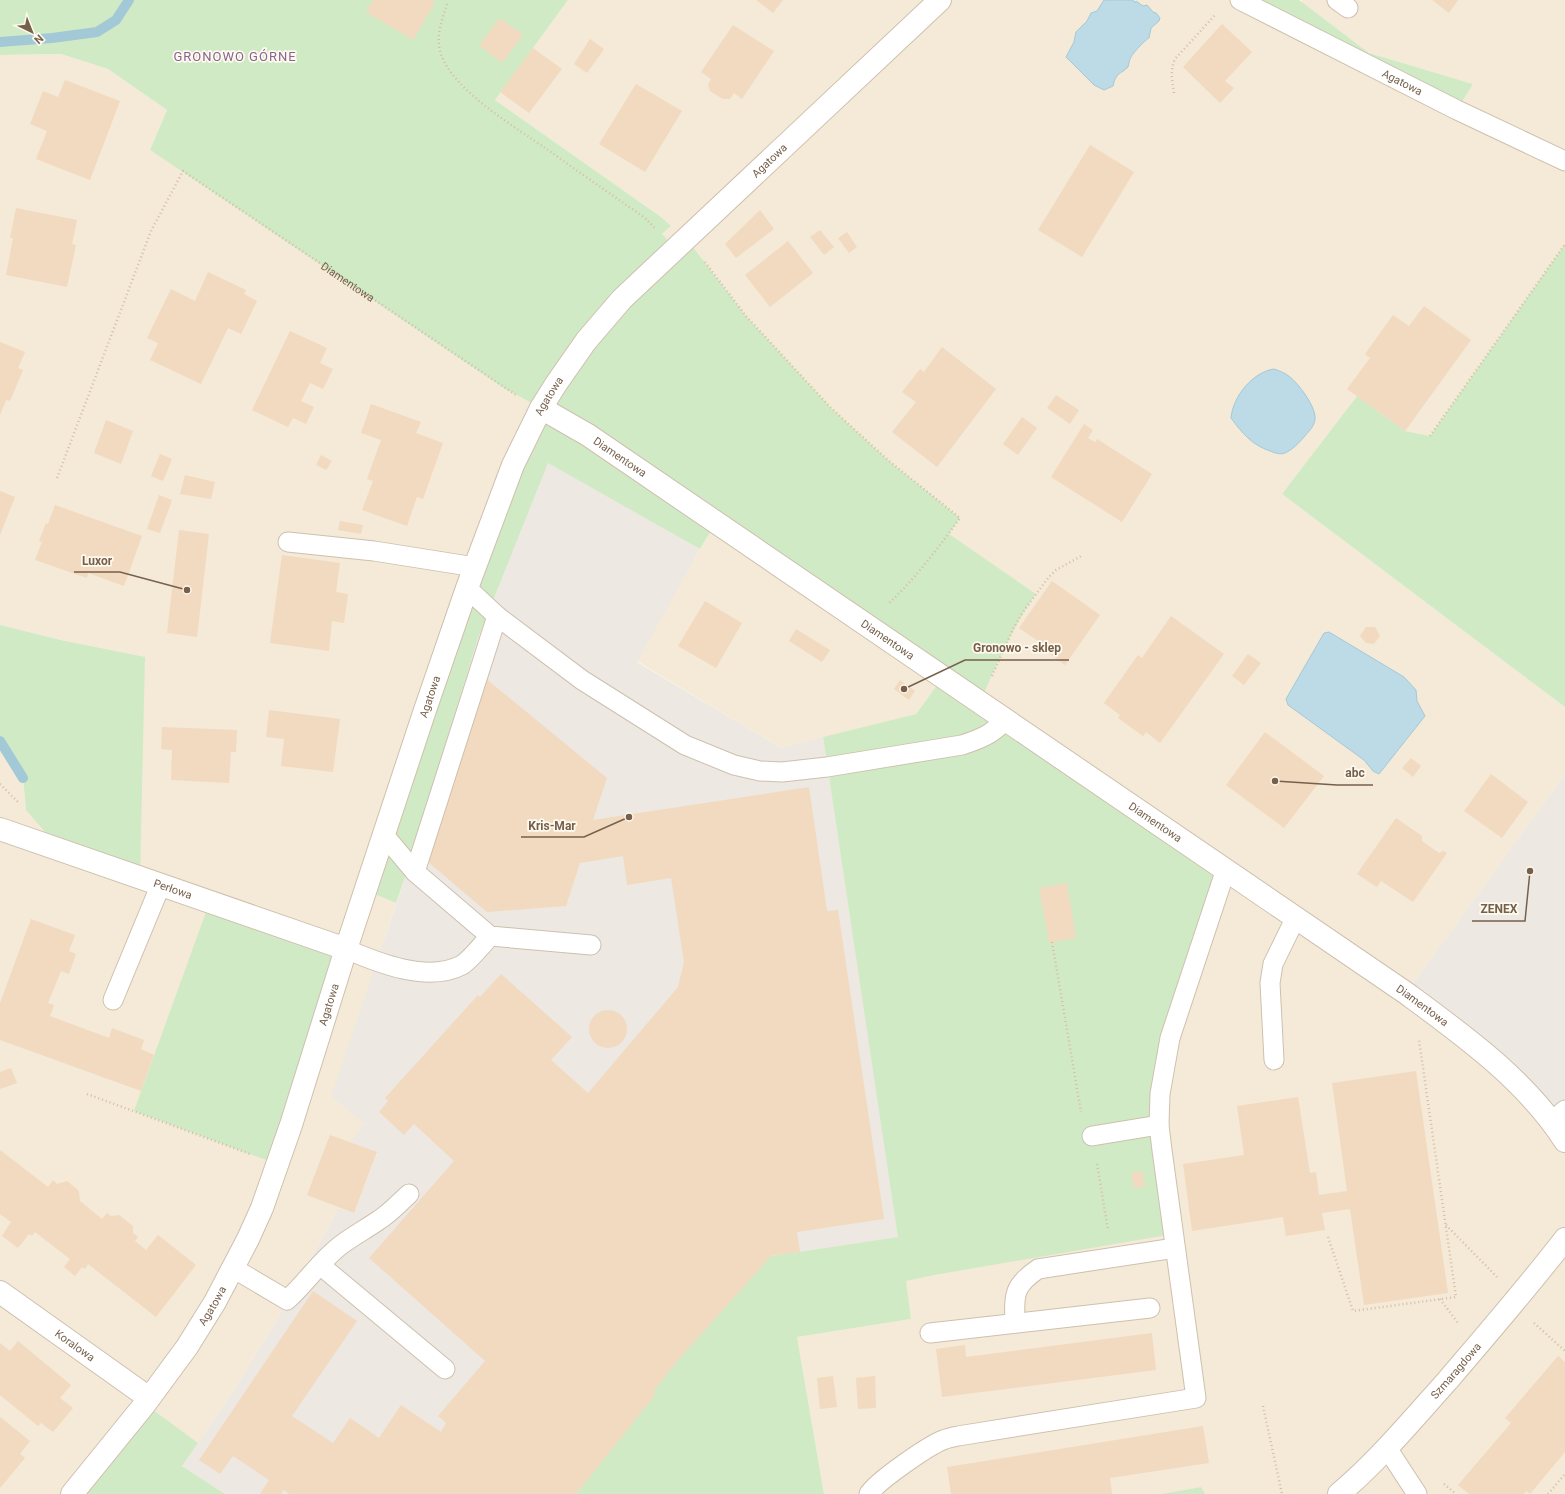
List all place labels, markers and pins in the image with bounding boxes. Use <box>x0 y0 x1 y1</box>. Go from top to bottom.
callout: Luxor <box>74 548 120 572</box>
callout: Gronowo - sklep <box>965 636 1069 660</box>
callout: abc <box>1337 761 1373 785</box>
callout: Kris-Mar <box>521 813 584 837</box>
callout: ZENEX <box>1472 897 1525 921</box>

